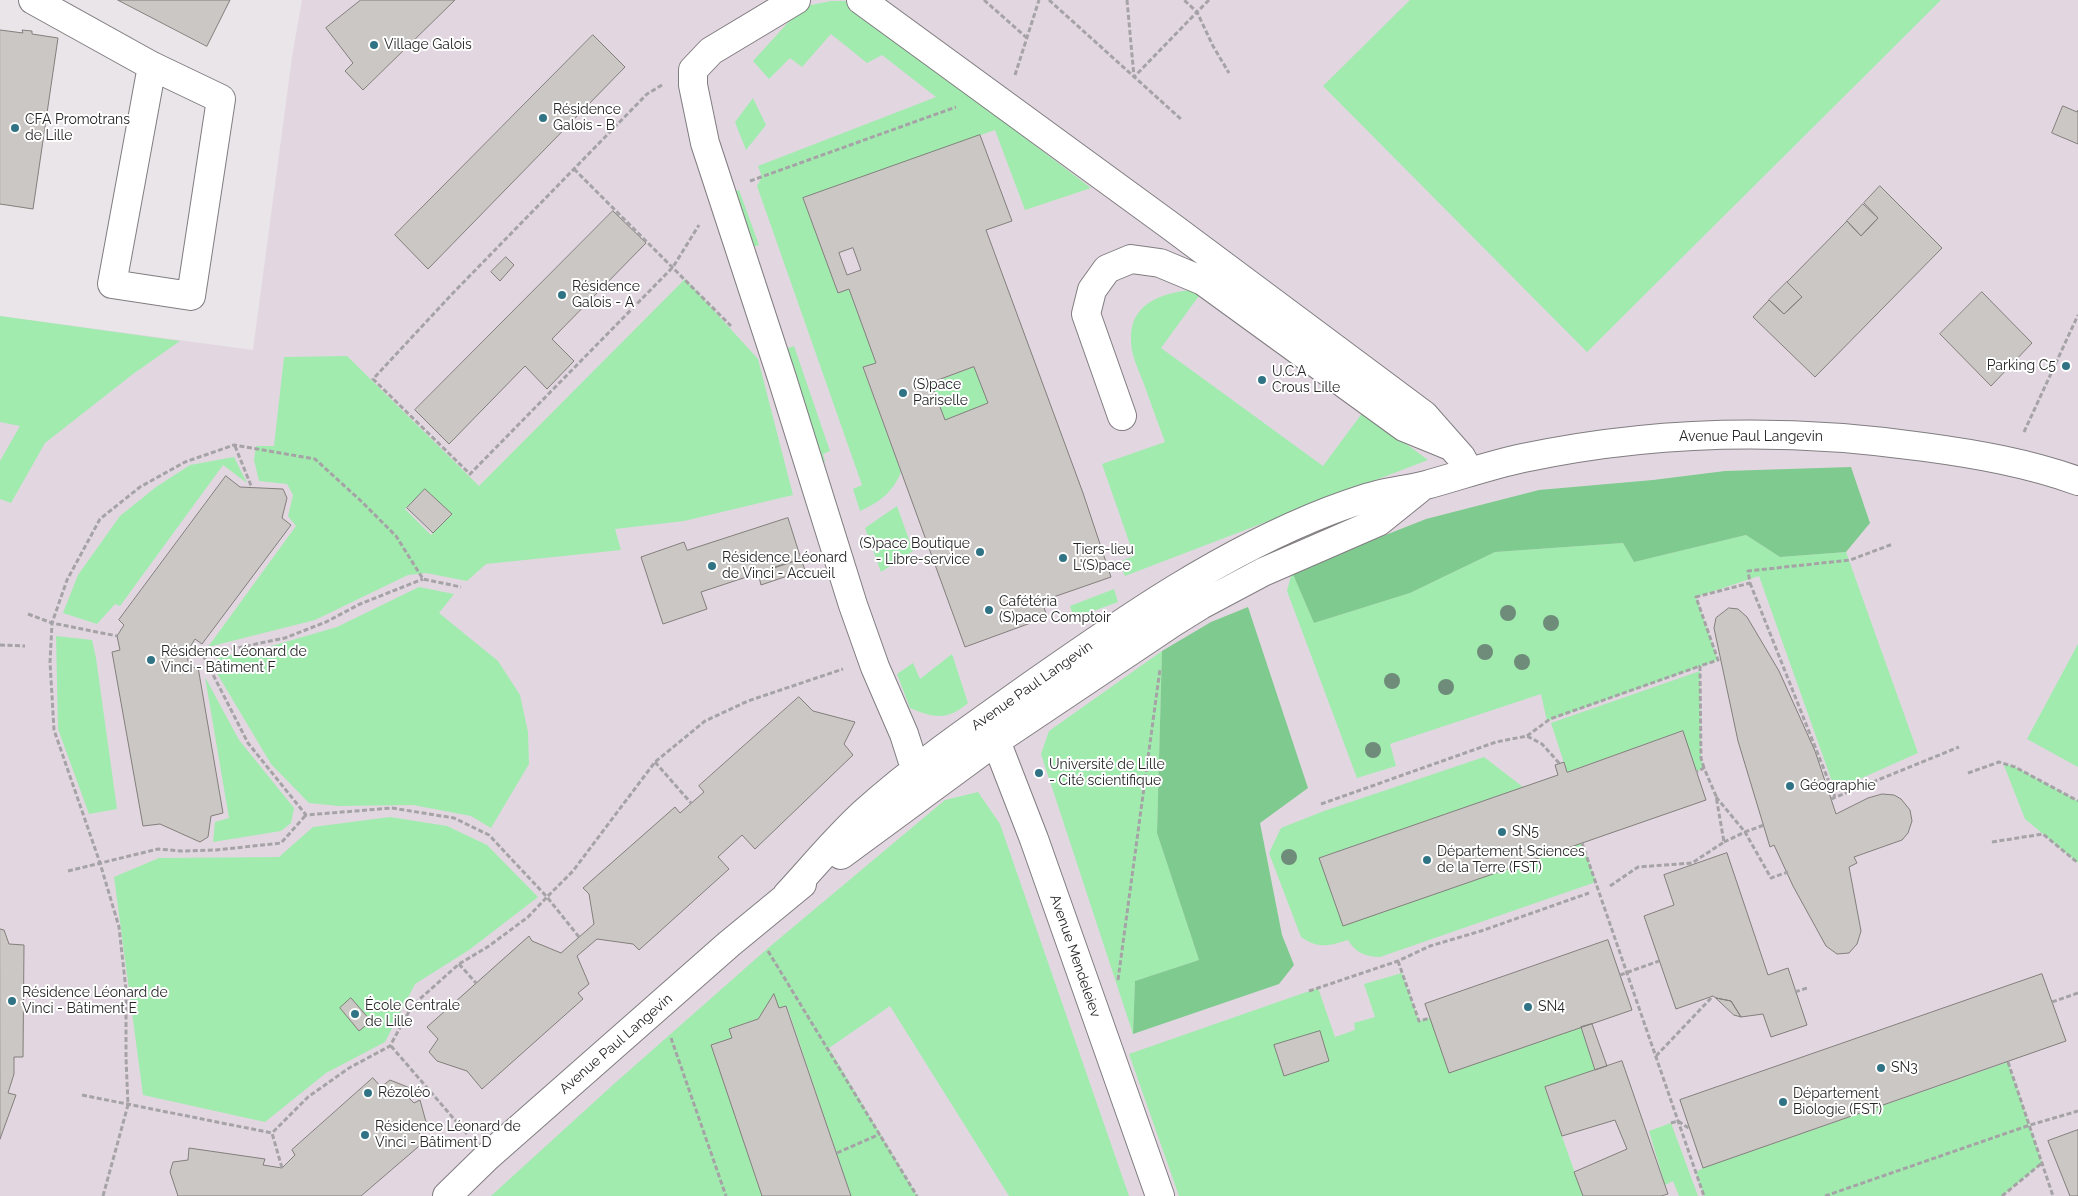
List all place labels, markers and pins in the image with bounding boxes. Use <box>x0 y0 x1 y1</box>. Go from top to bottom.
place label: Village Galois <box>384 37 472 53</box>
marker: Village Galois <box>368 39 380 51</box>
place label: Résidence Galois - B <box>553 102 621 134</box>
place label: CFA Promotrans de Lille <box>25 112 130 144</box>
marker: Résidence Galois - B <box>537 112 549 124</box>
marker: CFA Promotrans de Lille <box>9 122 21 134</box>
place label: Résidence Galois - A <box>572 279 640 312</box>
marker: Résidence Galois - A <box>556 289 568 301</box>
place label: Parking C5 <box>1987 358 2056 374</box>
marker: Parking C5 <box>2060 360 2072 372</box>
place label: U.C.A Crous Lille <box>1272 364 1340 397</box>
marker: U.C.A Crous Lille <box>1256 374 1268 386</box>
place label: (S)pace Pariselle <box>913 377 968 410</box>
marker: (S)pace Pariselle <box>897 387 909 399</box>
place label: (S)pace Boutique - Libre-service <box>859 536 970 568</box>
place label: Tiers-lieu L'(S)pace <box>1073 542 1134 574</box>
marker: (S)pace Boutique - Libre-service <box>974 546 986 558</box>
place label: Résidence Léonard de Vinci - Accueil <box>722 550 847 582</box>
marker: Tiers-lieu L'(S)pace <box>1057 552 1069 564</box>
marker: Résidence Léonard de Vinci - Accueil <box>706 560 718 572</box>
place label: Cafétéria (S)pace Comptoir <box>999 594 1111 626</box>
marker: Cafétéria (S)pace Comptoir <box>983 604 995 616</box>
place label: Résidence Léonard de Vinci - Bâtiment F <box>161 644 307 676</box>
marker: Résidence Léonard de Vinci - Bâtiment F <box>145 654 157 666</box>
place label: Université de Lille ‐ Cité scientifique <box>1049 757 1165 790</box>
marker: Université de Lille ‐ Cité scientifique <box>1033 767 1045 779</box>
place label: Géographie <box>1800 778 1876 794</box>
marker: Géographie <box>1784 780 1796 792</box>
place label: SN5 <box>1512 824 1539 840</box>
marker: SN5 <box>1496 826 1508 838</box>
place label: Département Sciences de la Terre (FST) <box>1437 844 1585 876</box>
marker: Département Sciences de la Terre (FST) <box>1421 854 1433 866</box>
place label: Résidence Léonard de Vinci - Bâtiment E <box>22 985 168 1018</box>
marker: Résidence Léonard de Vinci - Bâtiment E <box>6 995 18 1007</box>
place label: École Centrale de Lille <box>365 998 460 1030</box>
place label: SN4 <box>1538 999 1565 1015</box>
marker: SN4 <box>1522 1001 1534 1013</box>
marker: École Centrale de Lille <box>349 1008 361 1020</box>
place label: SN3 <box>1891 1060 1918 1076</box>
marker: SN3 <box>1875 1062 1887 1074</box>
place label: Rézoléo <box>378 1085 430 1101</box>
place label: Département Biologie (FST) <box>1793 1086 1882 1118</box>
marker: Rézoléo <box>362 1087 374 1099</box>
marker: Département Biologie (FST) <box>1777 1096 1789 1108</box>
place label: Résidence Léonard de Vinci - Bâtiment D <box>375 1119 521 1152</box>
marker: Résidence Léonard de Vinci - Bâtiment D <box>359 1129 371 1141</box>

